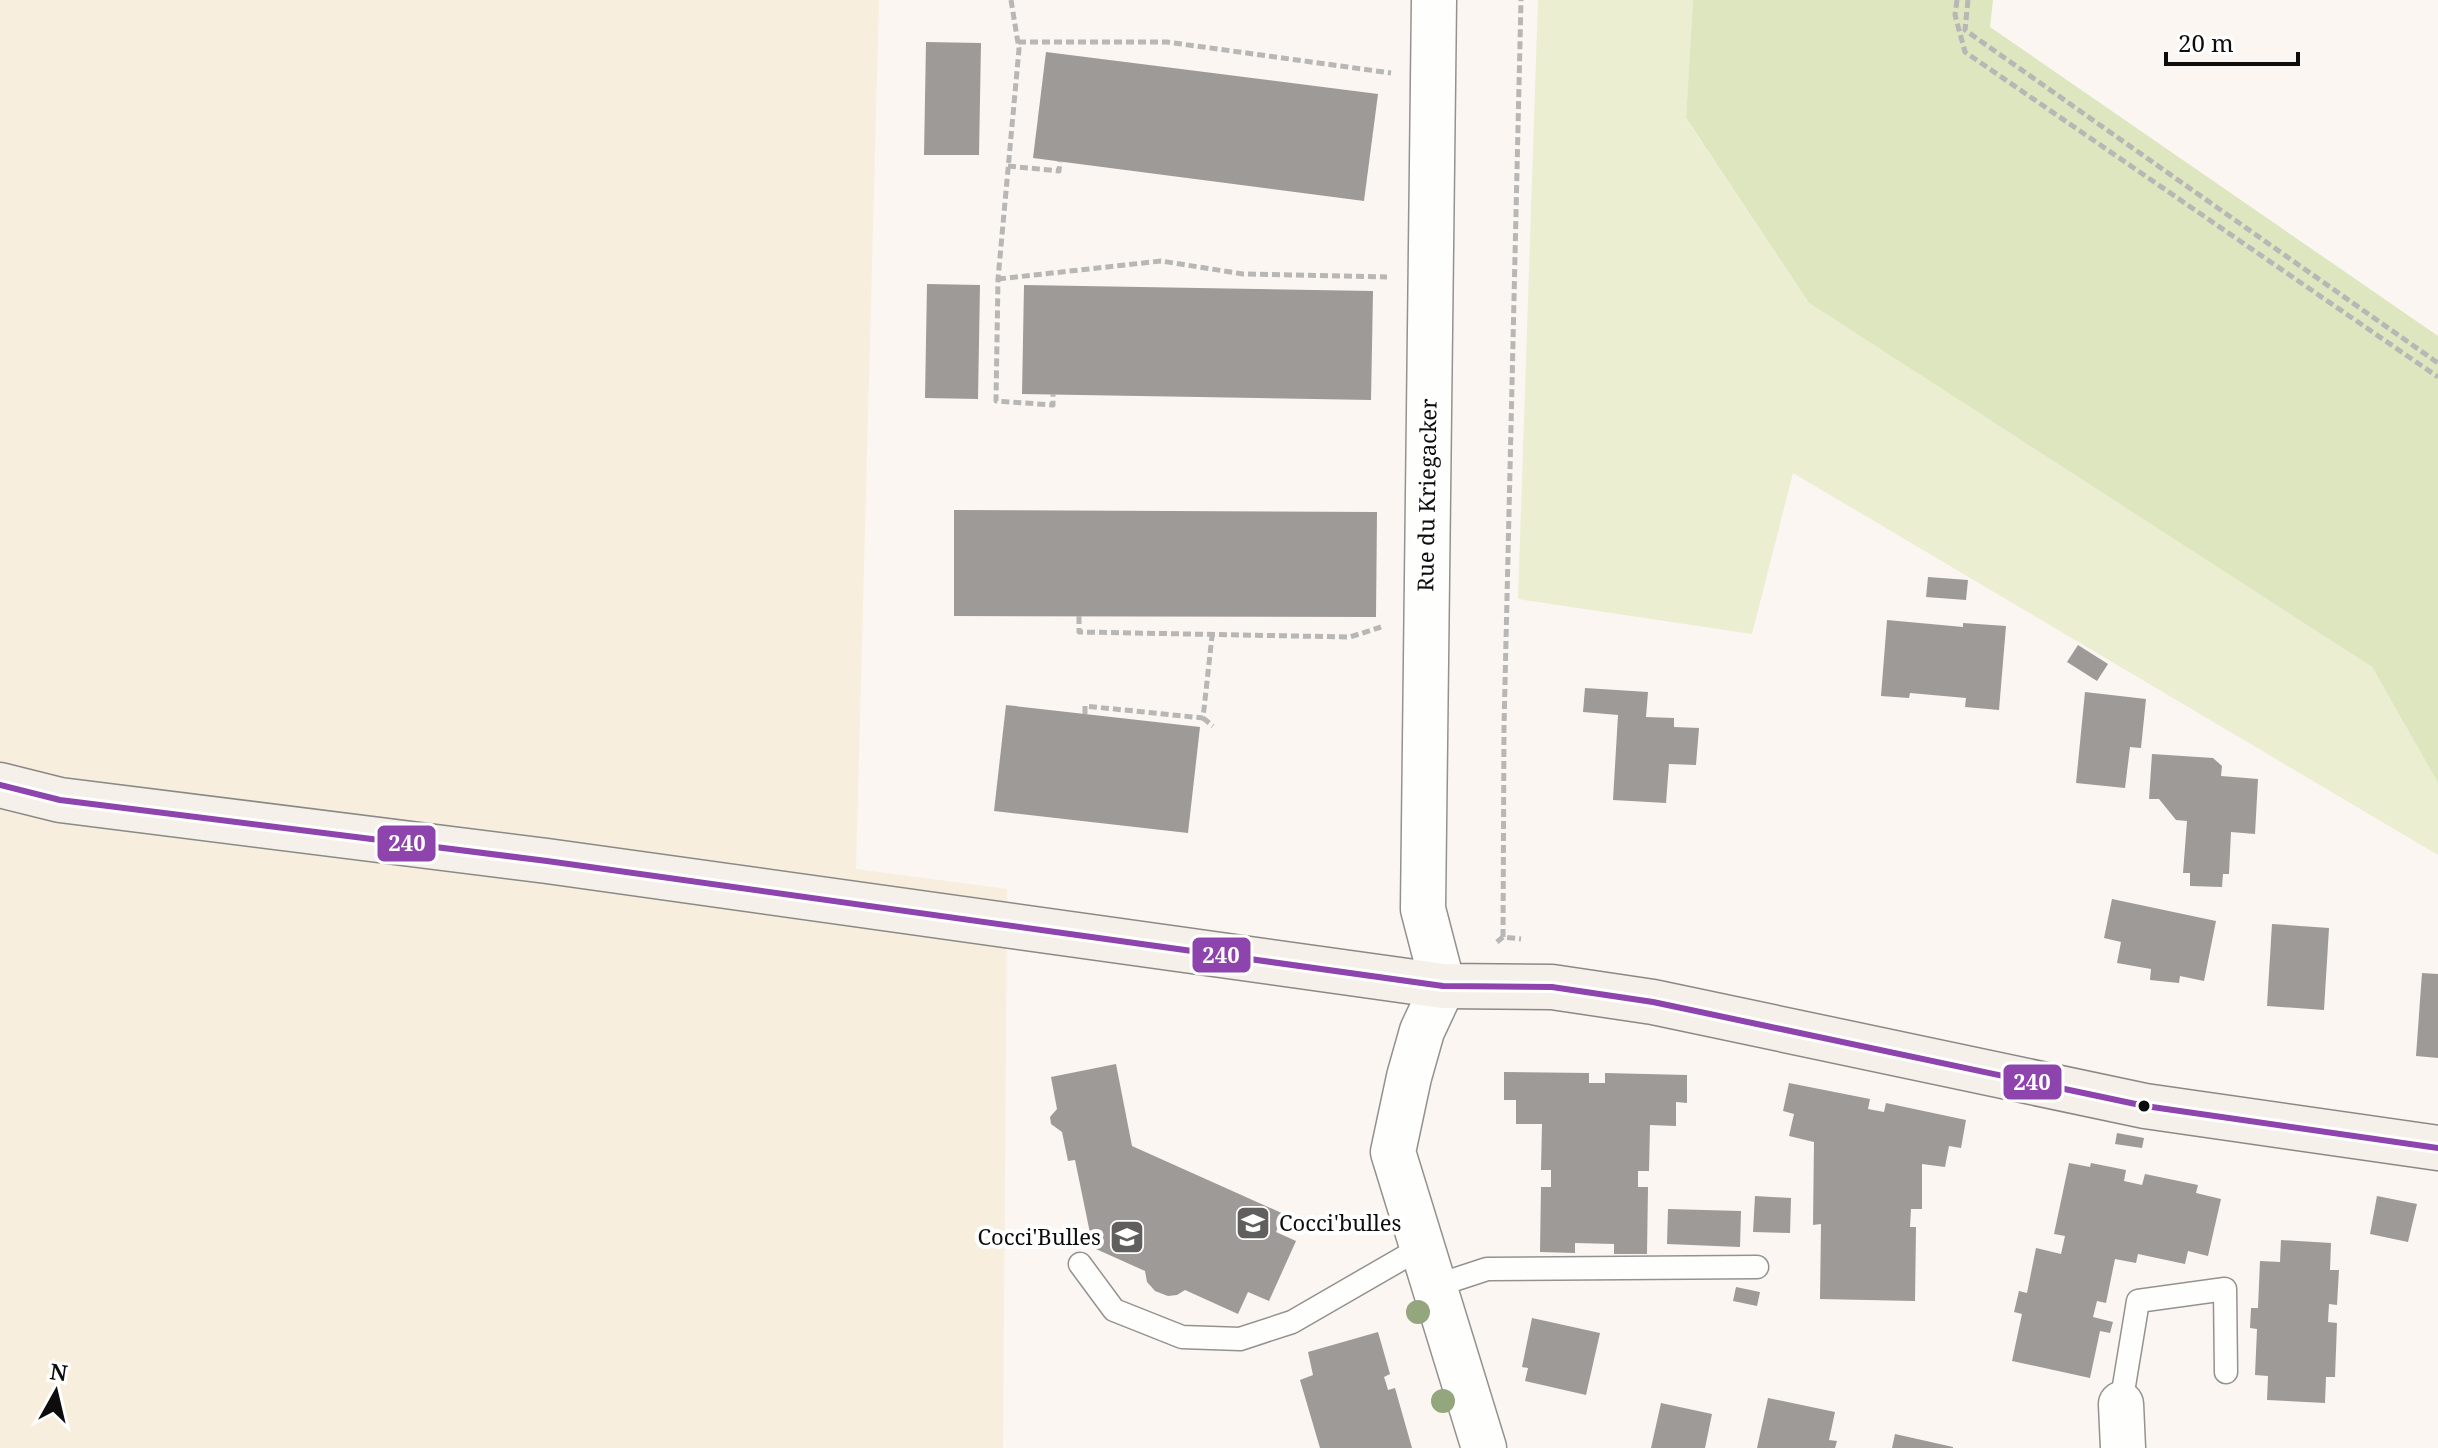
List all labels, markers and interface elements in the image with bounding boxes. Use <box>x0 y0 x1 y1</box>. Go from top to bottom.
scale bar <box>2166 16 2298 66</box>
text: 20 m <box>2178 26 2234 59</box>
street label: Rue du Kriegacker <box>1409 397 1443 592</box>
line badge: 240 <box>376 824 437 863</box>
text: 240 <box>388 827 426 857</box>
line badge: 240 <box>1191 936 1252 974</box>
text: 240 <box>1202 939 1240 969</box>
line badge: 240 <box>2002 1063 2063 1101</box>
text: 240 <box>2013 1066 2051 1096</box>
unlabelled marker <box>2136 1098 2152 1114</box>
school or university icon: Cocci'bulles <box>1234 1204 1272 1242</box>
place label: Cocci'bulles <box>1279 1207 1402 1237</box>
school or university icon: Cocci'Bulles <box>1108 1218 1146 1256</box>
place label: Cocci'Bulles <box>978 1221 1101 1251</box>
north arrow <box>16 1352 96 1432</box>
text: N <box>48 1355 70 1387</box>

